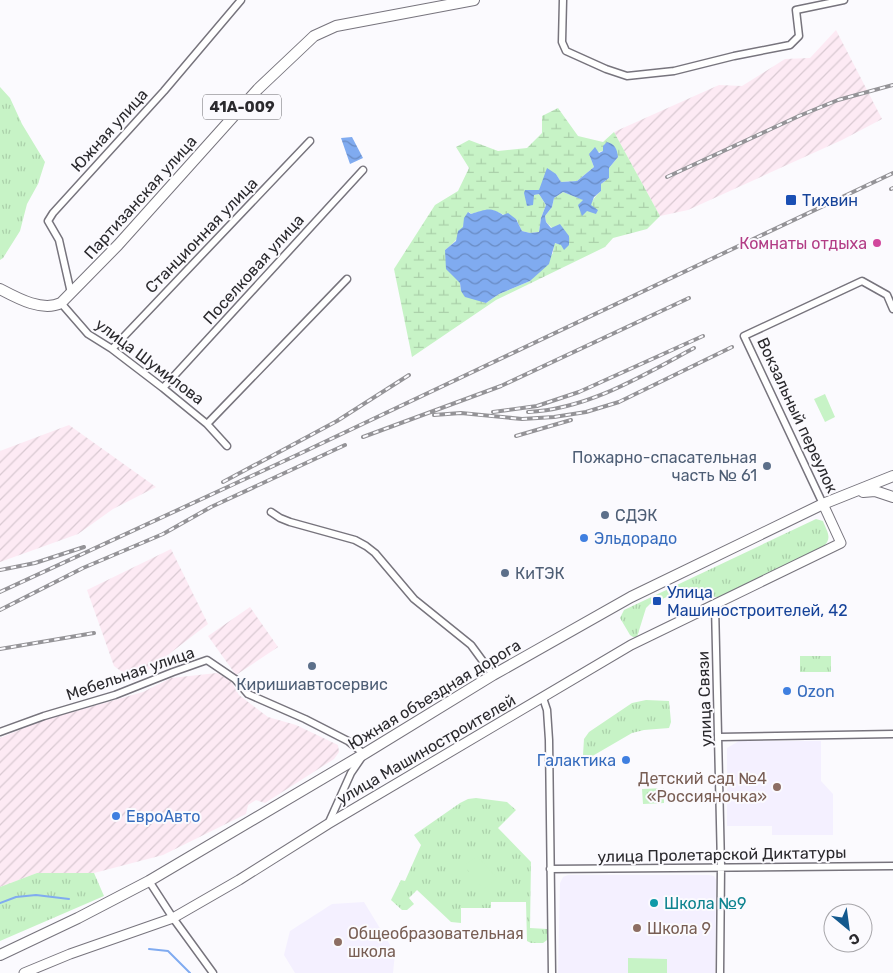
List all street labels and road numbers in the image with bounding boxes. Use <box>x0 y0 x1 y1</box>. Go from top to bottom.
street label: Южная улица <box>67 85 152 176</box>
road number: 41А-009 <box>203 94 281 120</box>
street label: Партизанская улица <box>80 132 201 263</box>
street label: Станционная улица <box>141 174 261 297</box>
street label: Поселковая улица <box>199 210 308 328</box>
street label: улица Шумилова <box>92 314 208 408</box>
street label: Вокзальный переулок <box>753 334 842 496</box>
street label: Южная объездная дорога <box>344 635 524 754</box>
street label: Мебельная улица <box>64 643 197 704</box>
street label: улица Связи <box>693 651 716 747</box>
street label: улица Машиностроителей <box>333 690 519 808</box>
street label: улица Пролетарской Диктатуры <box>597 843 847 866</box>

